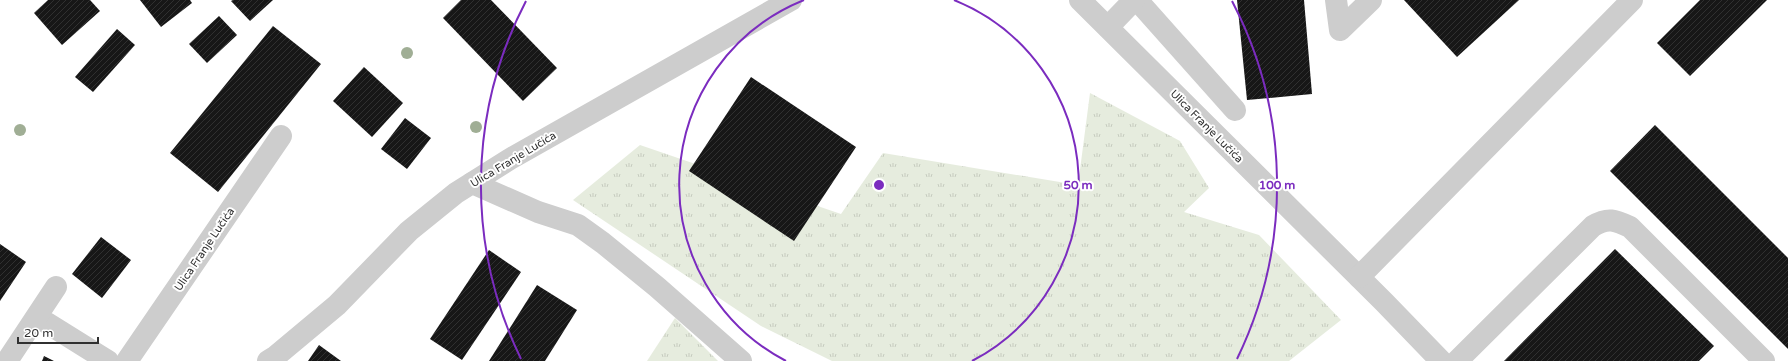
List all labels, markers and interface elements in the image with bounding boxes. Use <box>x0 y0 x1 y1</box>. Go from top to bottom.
street label: Ulica Franje Lučića <box>1168 87 1246 165</box>
street label: Ulica Franje Lučića <box>468 129 558 190</box>
centre of rings <box>872 178 886 192</box>
text: 50 m <box>1063 178 1093 192</box>
text: 100 m <box>1259 178 1295 192</box>
street label: Ulica Franje Lučića <box>172 205 237 293</box>
scale bar <box>18 319 98 345</box>
text: 20 m <box>24 326 53 340</box>

